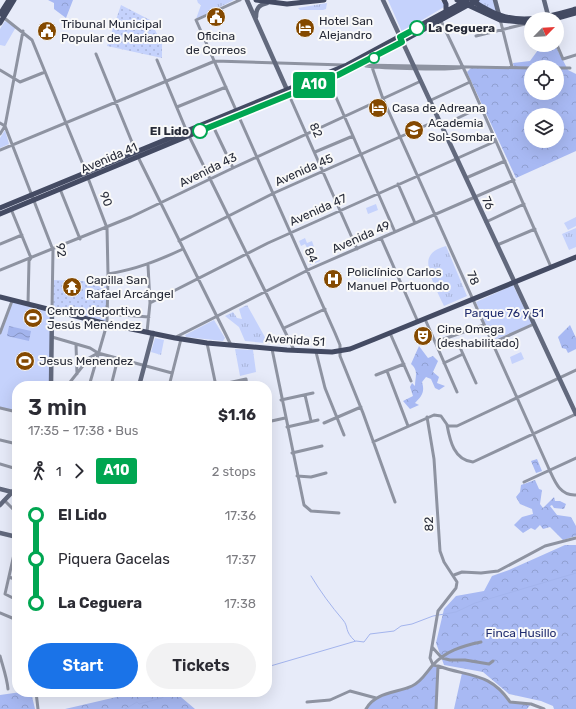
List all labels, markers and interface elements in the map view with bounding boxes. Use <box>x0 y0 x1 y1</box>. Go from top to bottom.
public building icon: Oficina de Correos <box>205 6 227 28</box>
north arrow <box>524 12 564 52</box>
map controls <box>524 12 564 148</box>
place label: Hotel San Alejandro <box>319 14 373 42</box>
place label: Tribunal Municipal Popular de Marianao <box>61 17 175 45</box>
hotel icon: Hotel San Alejandro <box>294 17 316 39</box>
public building icon: Tribunal Municipal Popular de Marianao <box>36 20 58 42</box>
marker: La Ceguera <box>409 20 425 36</box>
place label: La Ceguera <box>428 21 495 35</box>
place label: Oficina de Correos <box>186 29 246 57</box>
unlabelled marker <box>368 52 380 64</box>
button: locate <box>524 60 564 100</box>
line badge: A10 <box>291 72 337 98</box>
text: A10 <box>301 76 327 93</box>
hotel icon: Casa de Adreana <box>367 97 389 119</box>
place label: Casa de Adreana <box>392 101 486 115</box>
button: layers <box>524 108 564 148</box>
place label: Academia Sol-Sombar <box>428 116 495 144</box>
school or university icon: Academia Sol-Sombar <box>403 119 425 141</box>
street label: 82 <box>307 120 325 140</box>
marker: El Lido <box>192 123 208 139</box>
place label: El Lido <box>150 124 189 138</box>
street label: Avenida 41 <box>79 140 139 176</box>
street label: Avenida 43 <box>177 150 239 190</box>
street label: Avenida 45 <box>273 151 335 189</box>
street label: 90 <box>97 190 115 208</box>
street label: Avenida 47 <box>287 191 349 229</box>
street label: 76 <box>479 194 497 212</box>
street label: Avenida 49 <box>330 218 392 256</box>
street label: 92 <box>53 242 69 258</box>
street label: 84 <box>302 245 321 265</box>
place label: Policlínico Carlos Manuel Portuondo <box>347 265 450 293</box>
hospital icon: Policlínico Carlos Manuel Portuondo <box>322 268 344 290</box>
street label: 78 <box>464 269 482 287</box>
place label: Capilla San Rafael Arcángel <box>86 273 174 301</box>
temple icon: Capilla San Rafael Arcángel <box>61 276 83 298</box>
place label: Centro deportivo Jesús Menéndez <box>47 304 141 332</box>
park label: Parque 76 y 51 <box>464 306 544 320</box>
sports icon: Centro deportivo Jesús Menéndez <box>22 307 44 329</box>
place label: Cine Omega (deshabilitado) <box>437 322 519 350</box>
theatre icon: Cine Omega (deshabilitado) <box>412 325 434 347</box>
street label: Avenida 51 <box>265 331 325 349</box>
sports icon: Jesus Menendez <box>14 350 36 372</box>
place label: Jesus Menendez <box>39 354 133 368</box>
text: 3 min <box>28 394 87 421</box>
text: $1.16 <box>218 406 256 424</box>
text: 17:35 – 17:38 · Bus <box>28 423 138 438</box>
icon: walk <box>28 460 50 482</box>
icon: forward <box>68 460 90 482</box>
text: A10 <box>104 462 129 479</box>
text: 1 <box>56 464 62 479</box>
text: 2 stops <box>212 464 256 479</box>
text: El Lido <box>58 506 107 524</box>
text: 17:36 <box>225 508 256 523</box>
street label: 82 <box>422 516 436 532</box>
text: Piquera Gacelas <box>58 550 170 568</box>
text: 17:37 <box>226 552 256 567</box>
text: La Ceguera <box>58 594 142 612</box>
text: 17:38 <box>224 596 256 611</box>
park label: Finca Husillo <box>486 626 557 640</box>
button: Start <box>28 643 138 689</box>
button: Tickets <box>146 643 256 689</box>

